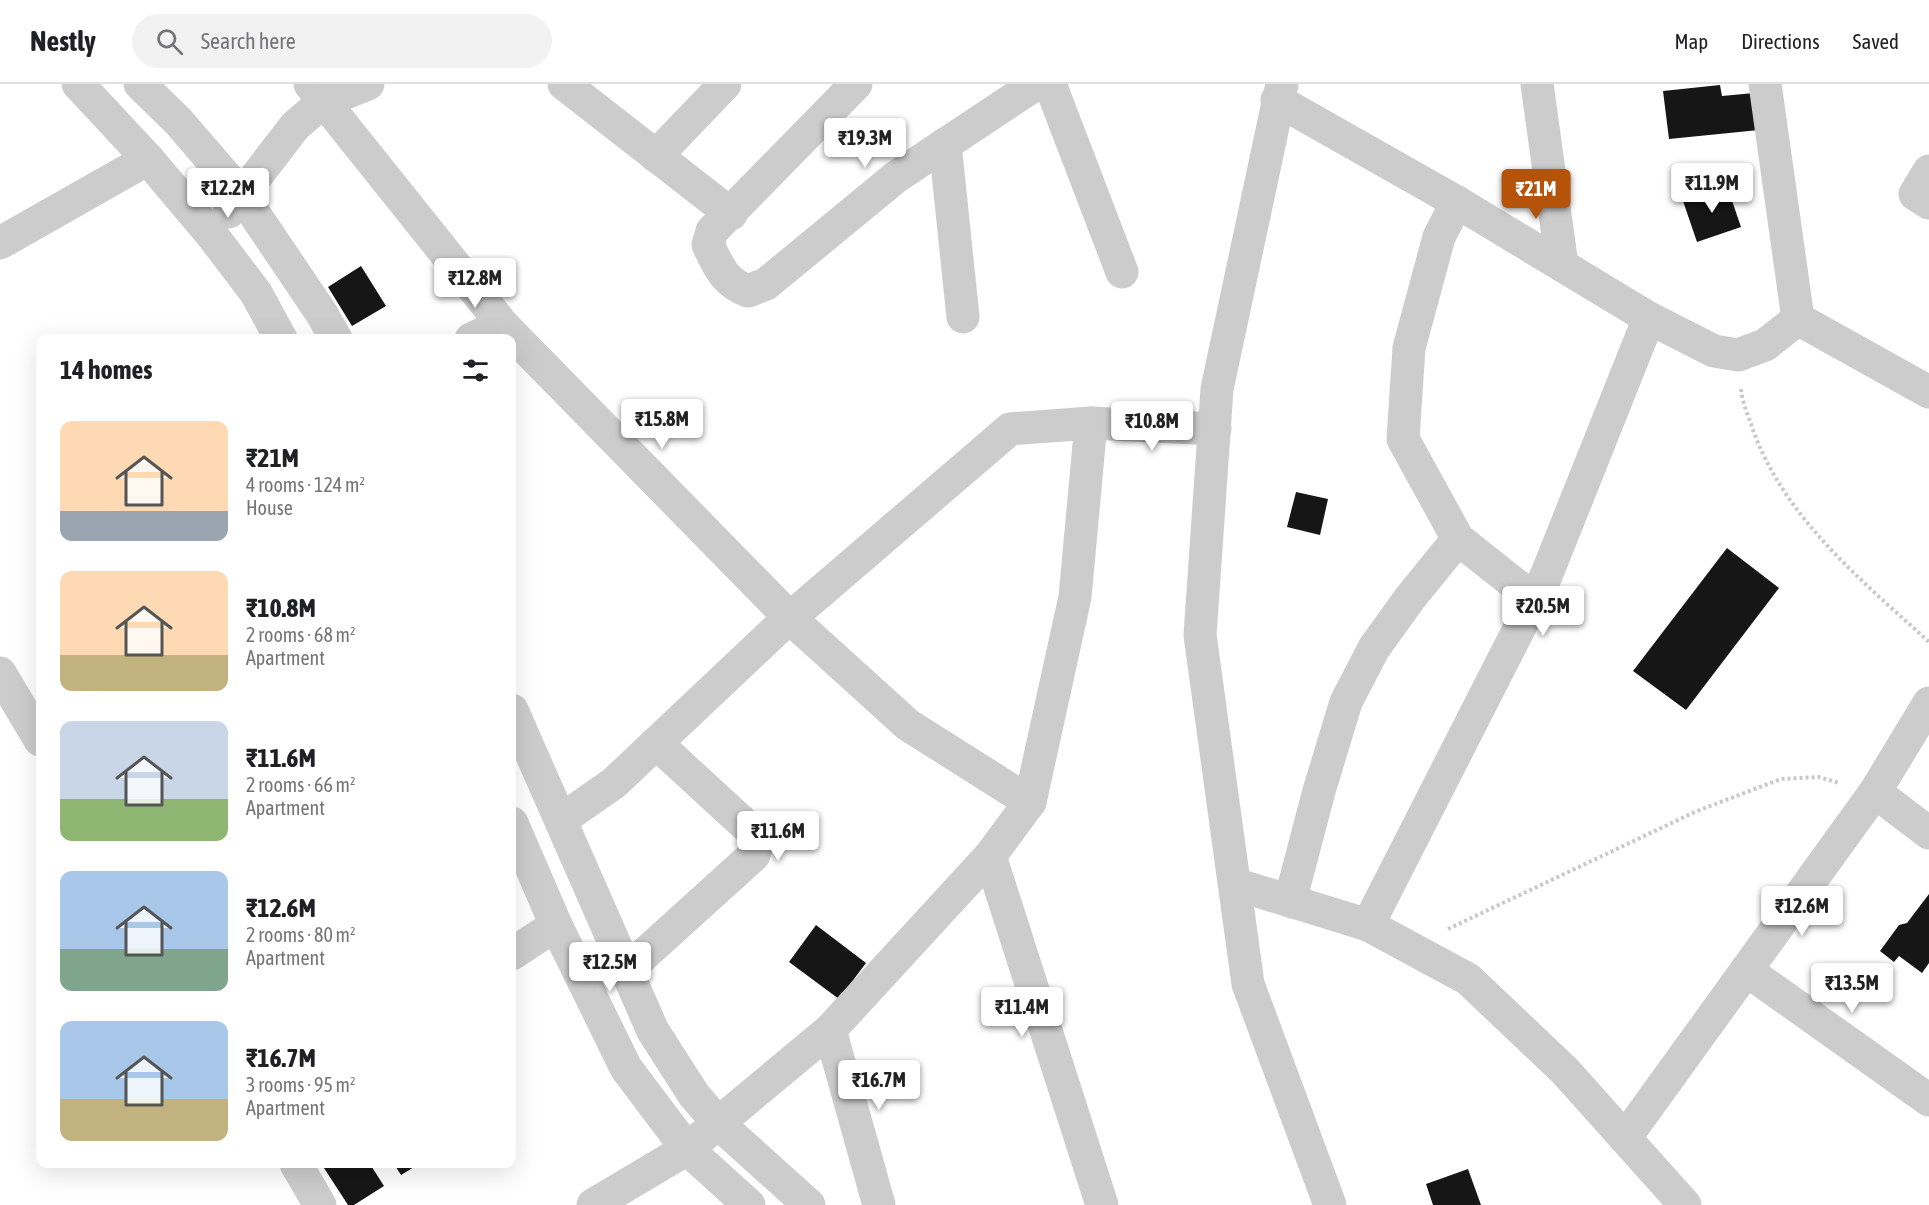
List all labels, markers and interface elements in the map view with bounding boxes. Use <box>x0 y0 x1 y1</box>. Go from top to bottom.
search box <box>132 14 552 68</box>
text: Nestly <box>30 25 96 57</box>
icon: search <box>153 25 186 58</box>
text: Search here <box>201 28 296 54</box>
text: Map <box>1674 29 1708 53</box>
text: Directions <box>1741 29 1820 53</box>
text: Saved <box>1853 29 1899 53</box>
pin: ₹19.3M <box>816 118 914 169</box>
text: ₹19.3M <box>838 126 892 149</box>
pin: ₹11.9M <box>1663 163 1761 214</box>
pin: ₹12.2M <box>179 168 277 219</box>
pin: ₹21M <box>1500 169 1572 220</box>
text: ₹11.9M <box>1685 171 1739 194</box>
text: ₹12.2M <box>201 176 255 199</box>
text: ₹21M <box>1516 177 1556 200</box>
pin: ₹12.8M <box>426 258 524 309</box>
text: ₹12.8M <box>448 266 502 289</box>
icon: filters <box>459 354 492 387</box>
text: 14 homes <box>60 355 153 385</box>
pin: ₹15.8M <box>613 399 711 450</box>
pin: ₹10.8M <box>1103 401 1201 452</box>
text: ₹15.8M <box>635 407 689 430</box>
text: ₹10.8M <box>1125 409 1179 432</box>
text: ₹21M <box>246 443 299 473</box>
icon: home <box>108 445 180 517</box>
text: 4 rooms · 124 m² <box>246 473 365 496</box>
text: House <box>246 496 293 519</box>
pin: ₹20.5M <box>1494 586 1592 637</box>
text: ₹10.8M <box>246 593 316 623</box>
text: ₹20.5M <box>1516 594 1570 617</box>
icon: home <box>108 595 180 667</box>
text: 2 rooms · 68 m² <box>246 623 356 646</box>
text: Apartment <box>246 646 325 669</box>
text: ₹11.6M <box>246 743 316 773</box>
icon: home <box>108 745 180 817</box>
text: 2 rooms · 66 m² <box>246 773 356 796</box>
text: Apartment <box>246 796 325 819</box>
pin: ₹11.6M <box>729 811 827 862</box>
text: ₹11.6M <box>751 819 805 842</box>
pin: ₹12.6M <box>1753 886 1851 937</box>
text: ₹12.6M <box>246 893 316 923</box>
text: ₹12.6M <box>1775 894 1829 917</box>
icon: home <box>108 895 180 967</box>
text: 2 rooms · 80 m² <box>246 923 356 946</box>
pin: ₹12.5M <box>561 942 659 993</box>
text: Apartment <box>246 946 325 969</box>
text: ₹12.5M <box>583 950 637 973</box>
pin: ₹13.5M <box>1803 963 1901 1014</box>
text: ₹13.5M <box>1825 971 1879 994</box>
pin: ₹11.4M <box>973 987 1071 1038</box>
text: ₹11.4M <box>995 995 1049 1018</box>
text: ₹16.7M <box>246 1043 316 1073</box>
icon: home <box>108 1045 180 1117</box>
pin: ₹16.7M <box>830 1060 928 1111</box>
text: ₹16.7M <box>852 1068 906 1091</box>
text: 3 rooms · 95 m² <box>246 1073 356 1096</box>
text: Apartment <box>246 1096 325 1119</box>

